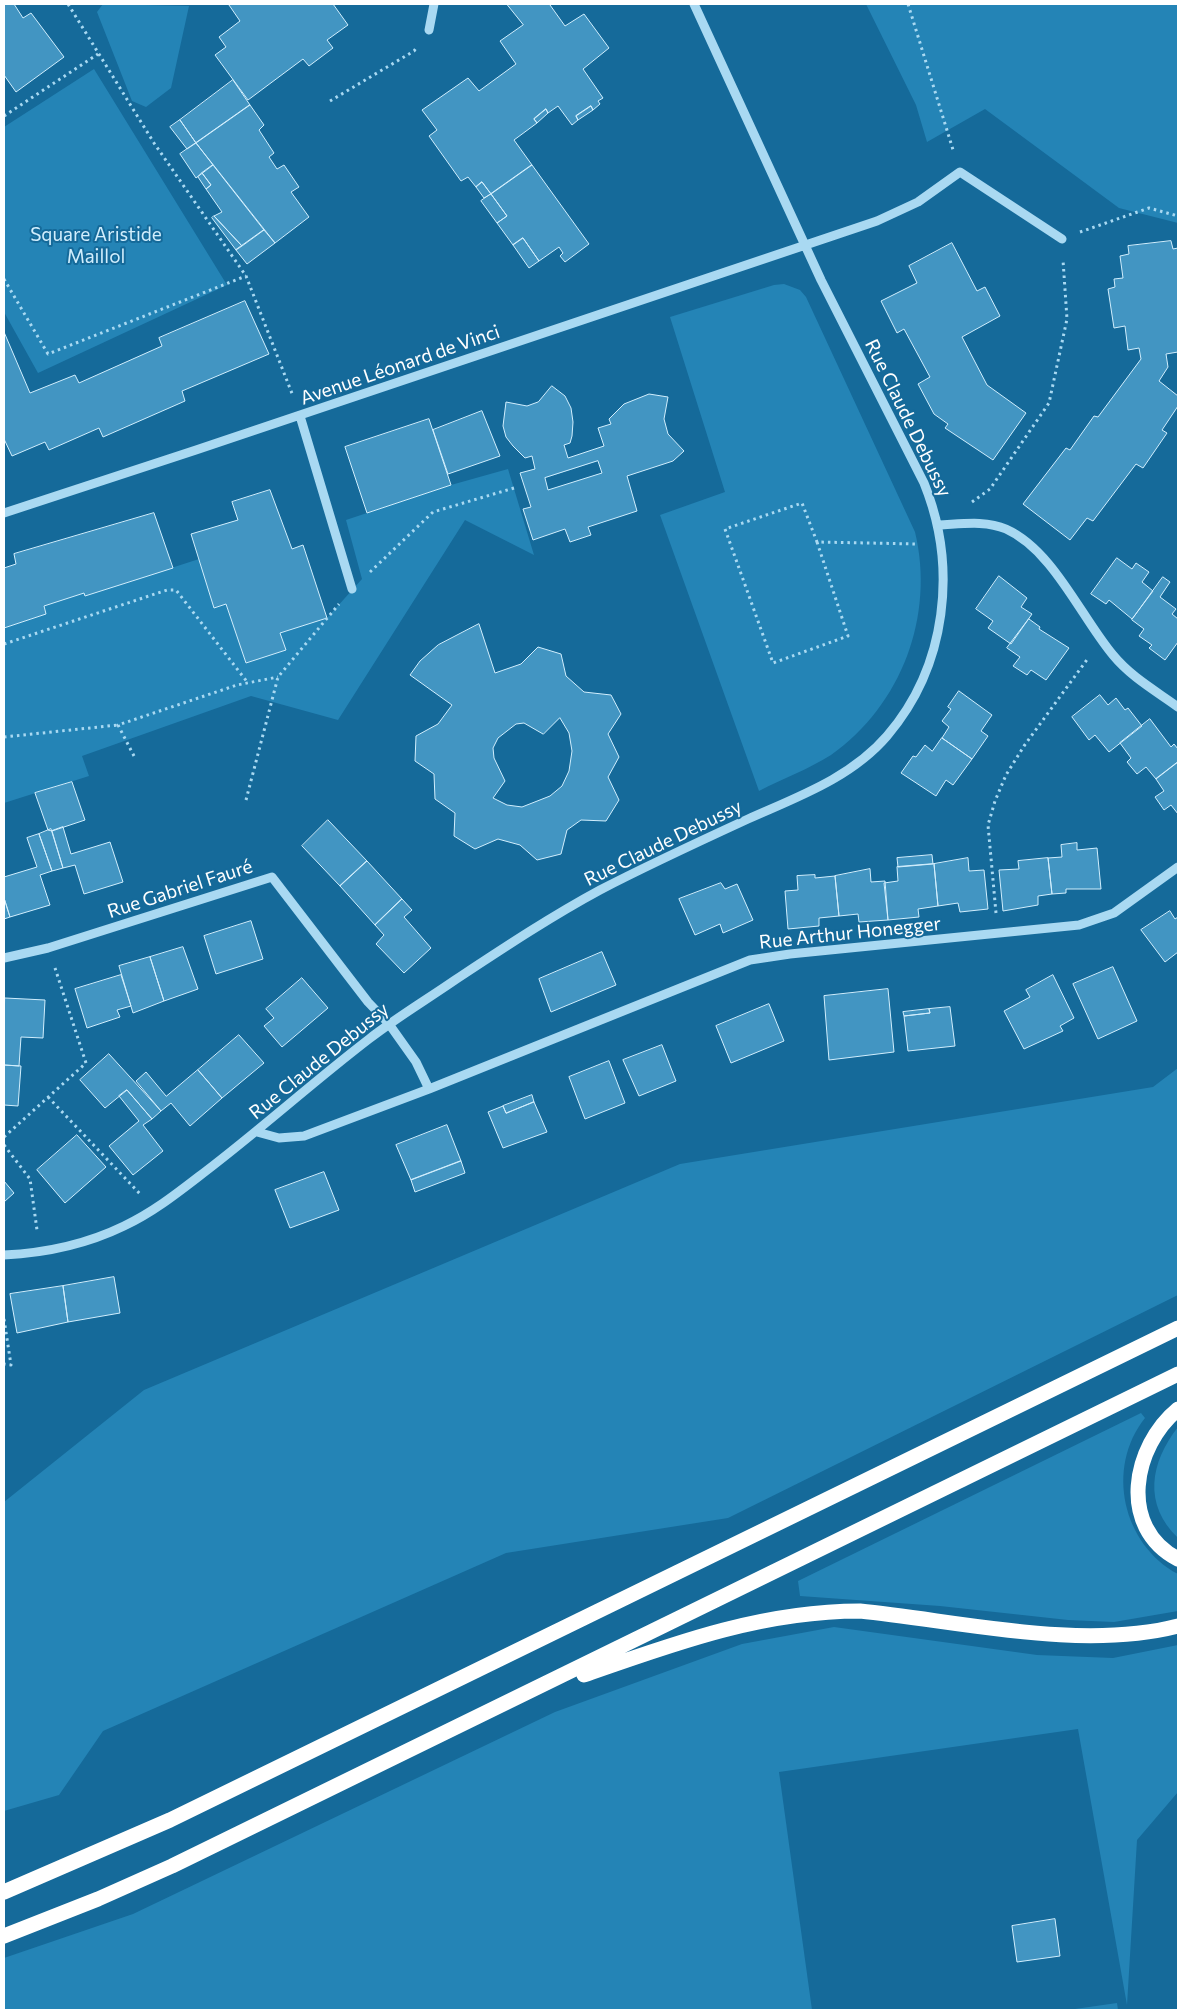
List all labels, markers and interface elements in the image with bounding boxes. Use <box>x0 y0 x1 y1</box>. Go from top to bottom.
park label: Square Aristide Maillol <box>30 224 162 268</box>
street label: Avenue Léonard de Vinci <box>297 320 503 410</box>
street label: Rue Claude Debussy <box>860 335 956 501</box>
street label: Rue Claude Debussy <box>580 795 746 891</box>
street label: Rue Gabriel Fauré <box>105 855 255 923</box>
street label: Rue Arthur Honegger <box>758 912 942 954</box>
street label: Rue Claude Debussy <box>245 998 393 1124</box>

